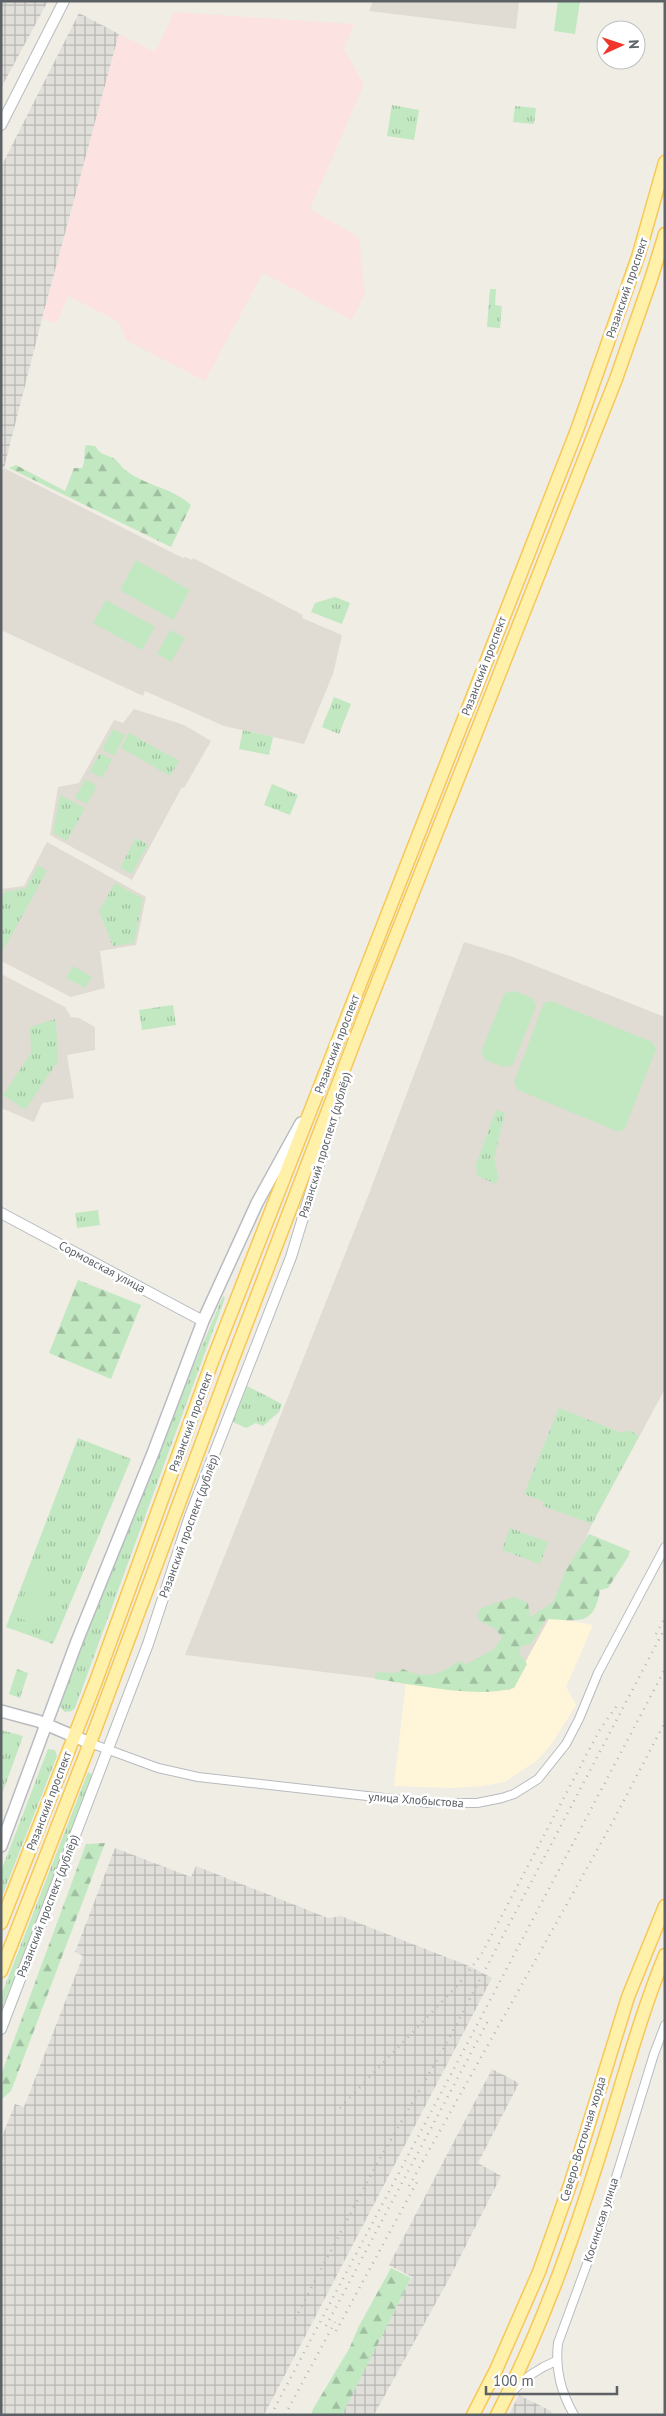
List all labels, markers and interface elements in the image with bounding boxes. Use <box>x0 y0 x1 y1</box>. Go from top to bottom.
north arrow <box>596 20 646 70</box>
text: N <box>625 39 643 49</box>
street label: Рязанский проспект <box>602 235 651 340</box>
street label: Рязанский проспект <box>458 614 509 718</box>
street label: Рязанский проспект <box>311 992 362 1096</box>
street label: Рязанский проспект (дублёр) <box>295 1070 354 1220</box>
street label: Сормовская улица <box>56 1237 148 1296</box>
street label: Рязанский проспект <box>165 1370 216 1474</box>
street label: Рязанский проспект (дублёр) <box>156 1452 222 1600</box>
street label: Рязанский проспект <box>23 1749 74 1853</box>
street label: улица Хлобыстова <box>368 1789 464 1810</box>
street label: Рязанский проспект (дублёр) <box>13 1832 82 1979</box>
street label: Северо-Восточная хорда <box>556 2074 609 2203</box>
street label: Косинская улица <box>580 2176 621 2264</box>
scale bar <box>486 2364 617 2396</box>
text: 100 m <box>493 2371 534 2390</box>

